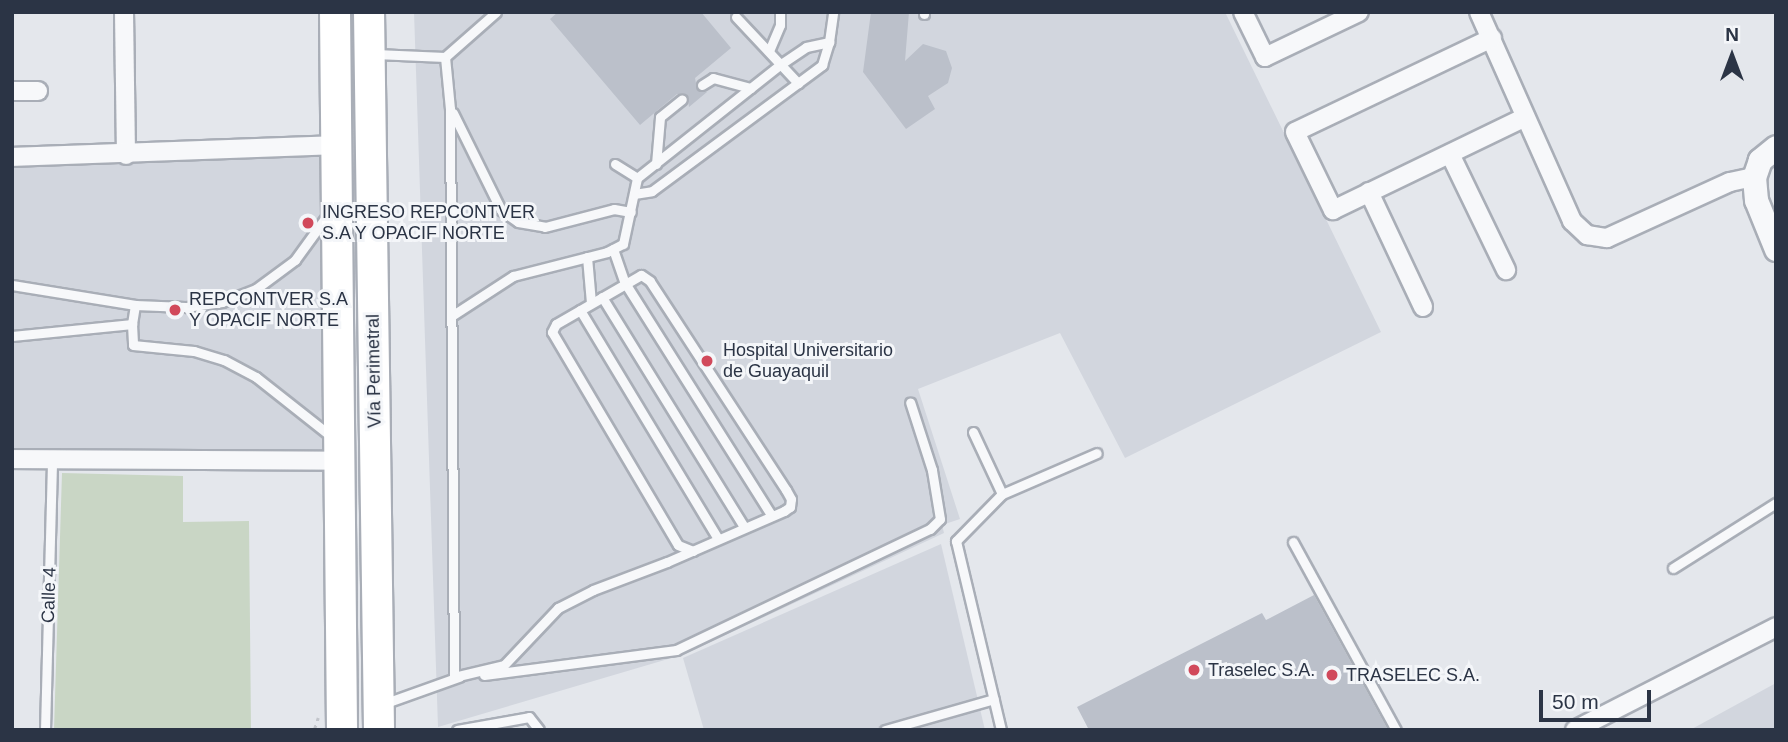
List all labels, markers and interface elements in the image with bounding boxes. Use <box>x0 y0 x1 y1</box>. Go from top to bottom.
north arrow <box>1697 21 1767 91</box>
text: N <box>1725 24 1739 45</box>
place label: INGRESO REPCONTVER S.A Y OPACIF NORTE <box>322 202 535 244</box>
marker: INGRESO REPCONTVER S.A Y OPACIF NORTE <box>300 215 316 231</box>
place label: REPCONTVER S.A Y OPACIF NORTE <box>189 289 348 332</box>
marker: REPCONTVER S.A Y OPACIF NORTE <box>167 302 183 318</box>
street label: Vía Perimetral <box>362 314 386 428</box>
place label: Hospital Universitario de Guayaquil <box>723 340 893 382</box>
marker: Hospital Universitario de Guayaquil <box>697 351 717 371</box>
street label: Calle 4 <box>37 567 61 623</box>
place label: Traselec S.A. <box>1208 659 1315 681</box>
marker: Traselec S.A. <box>1186 662 1202 678</box>
place label: TRASELEC S.A. <box>1346 664 1480 686</box>
marker: TRASELEC S.A. <box>1324 667 1340 683</box>
scale bar <box>1543 676 1655 720</box>
text: 50 m <box>1552 690 1599 713</box>

